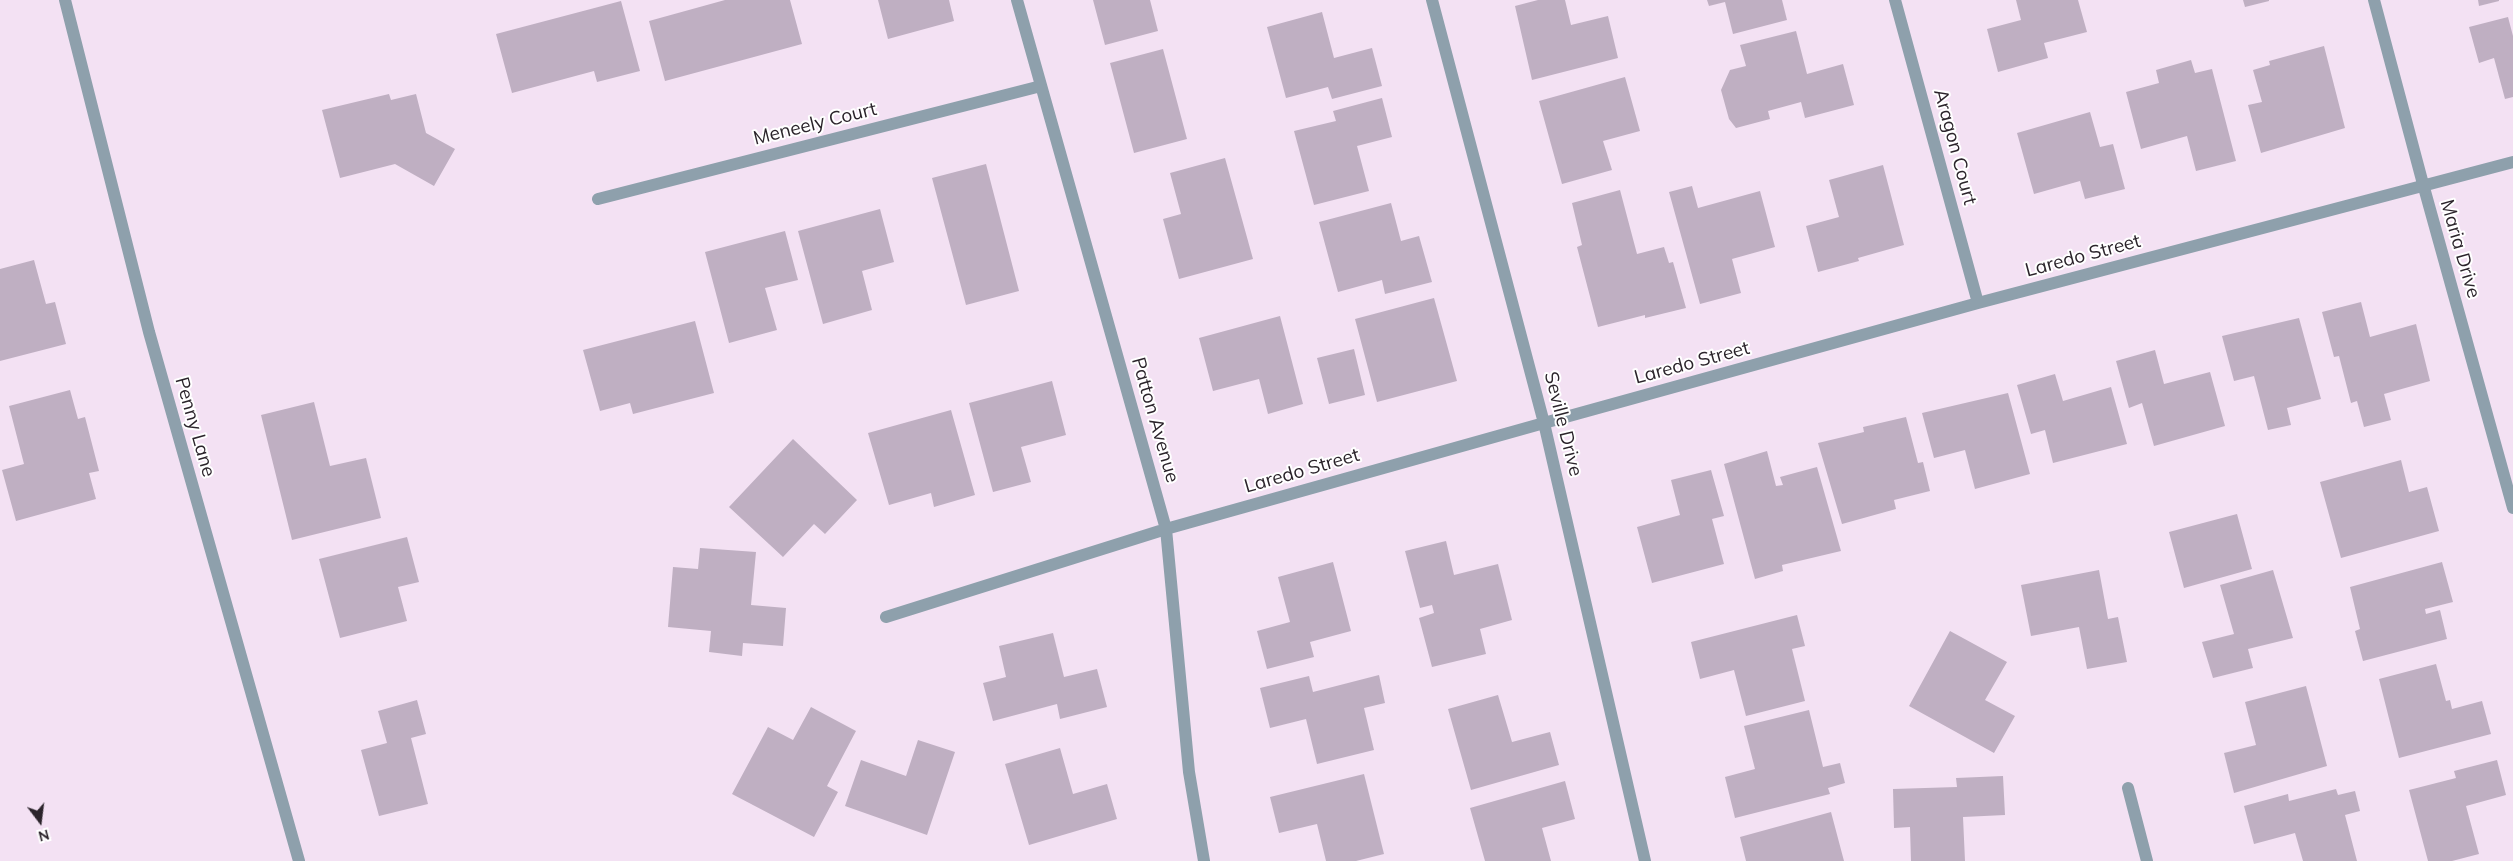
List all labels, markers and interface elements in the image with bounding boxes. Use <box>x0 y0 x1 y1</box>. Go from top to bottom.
street label: Aragon Court <box>1929 87 1981 207</box>
street label: Meneely Court <box>751 98 879 150</box>
street label: Maria Drive <box>2435 197 2485 301</box>
street label: Laredo Street <box>2023 230 2143 282</box>
street label: Laredo Street <box>1632 337 1752 389</box>
street label: Patton Avenue <box>1126 355 1184 485</box>
street label: Seville Drive <box>1539 369 1587 479</box>
street label: Penny Lane <box>170 374 220 480</box>
street label: Laredo Street <box>1242 444 1362 498</box>
north arrow <box>15 796 65 846</box>
text: N <box>36 825 51 846</box>

